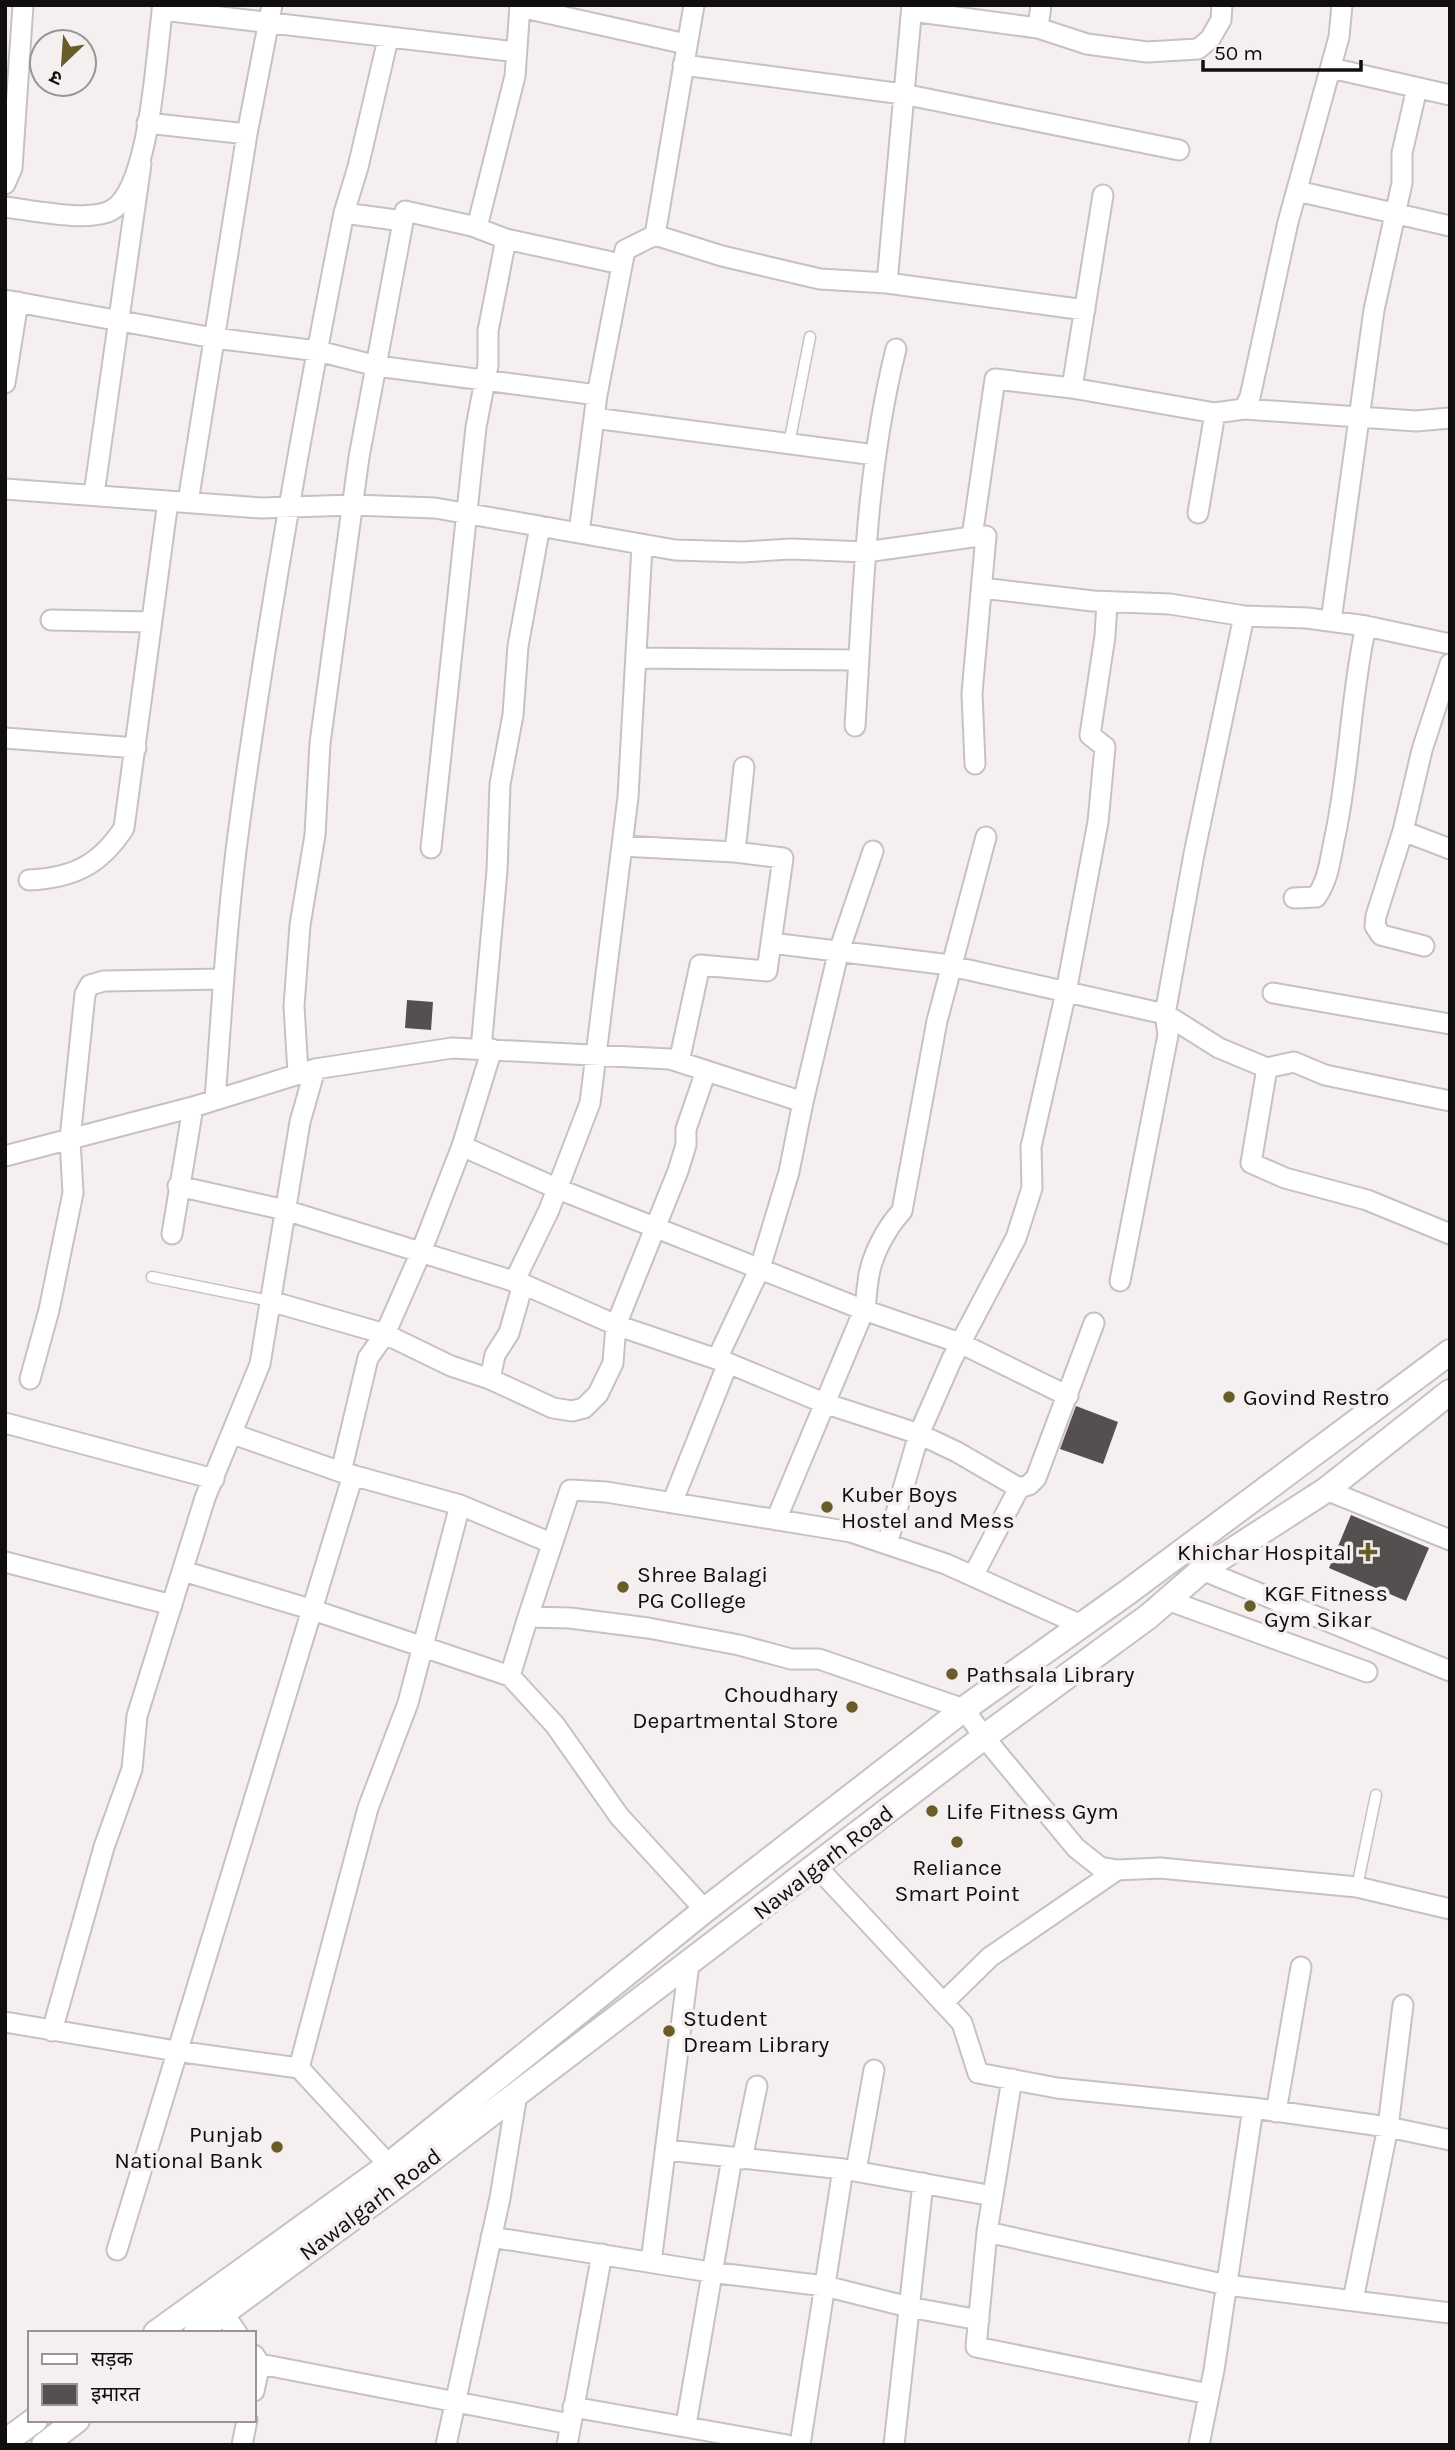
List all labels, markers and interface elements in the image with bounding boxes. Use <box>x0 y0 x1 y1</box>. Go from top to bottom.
north arrow <box>28 28 98 98</box>
scale bar <box>1203 28 1360 72</box>
text: 50 m <box>1214 41 1263 65</box>
text: उ <box>46 65 66 90</box>
place label: Govind Restro <box>1243 1384 1389 1411</box>
marker: Govind Restro <box>1221 1389 1237 1405</box>
place label: Kuber Boys Hostel and Mess <box>841 1481 1015 1534</box>
marker: Kuber Boys Hostel and Mess <box>819 1499 835 1515</box>
place label: Khichar Hospital <box>1177 1539 1352 1566</box>
marker: Khichar Hospital <box>1358 1542 1378 1562</box>
place label: Shree Balagi PG College <box>637 1561 768 1614</box>
marker: Shree Balagi PG College <box>615 1579 631 1595</box>
place label: KGF Fitness Gym Sikar <box>1264 1580 1388 1633</box>
marker: KGF Fitness Gym Sikar <box>1242 1598 1258 1614</box>
place label: Pathsala Library <box>966 1661 1135 1688</box>
marker: Pathsala Library <box>944 1666 960 1682</box>
place label: Choudhary Departmental Store <box>632 1681 838 1734</box>
marker: Choudhary Departmental Store <box>844 1699 860 1715</box>
place label: Life Fitness Gym <box>946 1798 1119 1825</box>
street label: Nawalgarh Road <box>748 1799 899 1925</box>
marker: Life Fitness Gym <box>924 1803 940 1819</box>
marker: Reliance Smart Point <box>949 1834 965 1850</box>
place label: Reliance Smart Point <box>894 1854 1020 1907</box>
place label: Student Dream Library <box>683 2005 829 2058</box>
marker: Student Dream Library <box>661 2023 677 2039</box>
place label: Punjab National Bank <box>114 2121 263 2174</box>
marker: Punjab National Bank <box>269 2139 285 2155</box>
street label: Nawalgarh Road <box>294 2142 446 2266</box>
legend <box>28 2331 256 2422</box>
text: सड़क <box>91 2347 133 2371</box>
text: इमारत <box>91 2382 141 2406</box>

